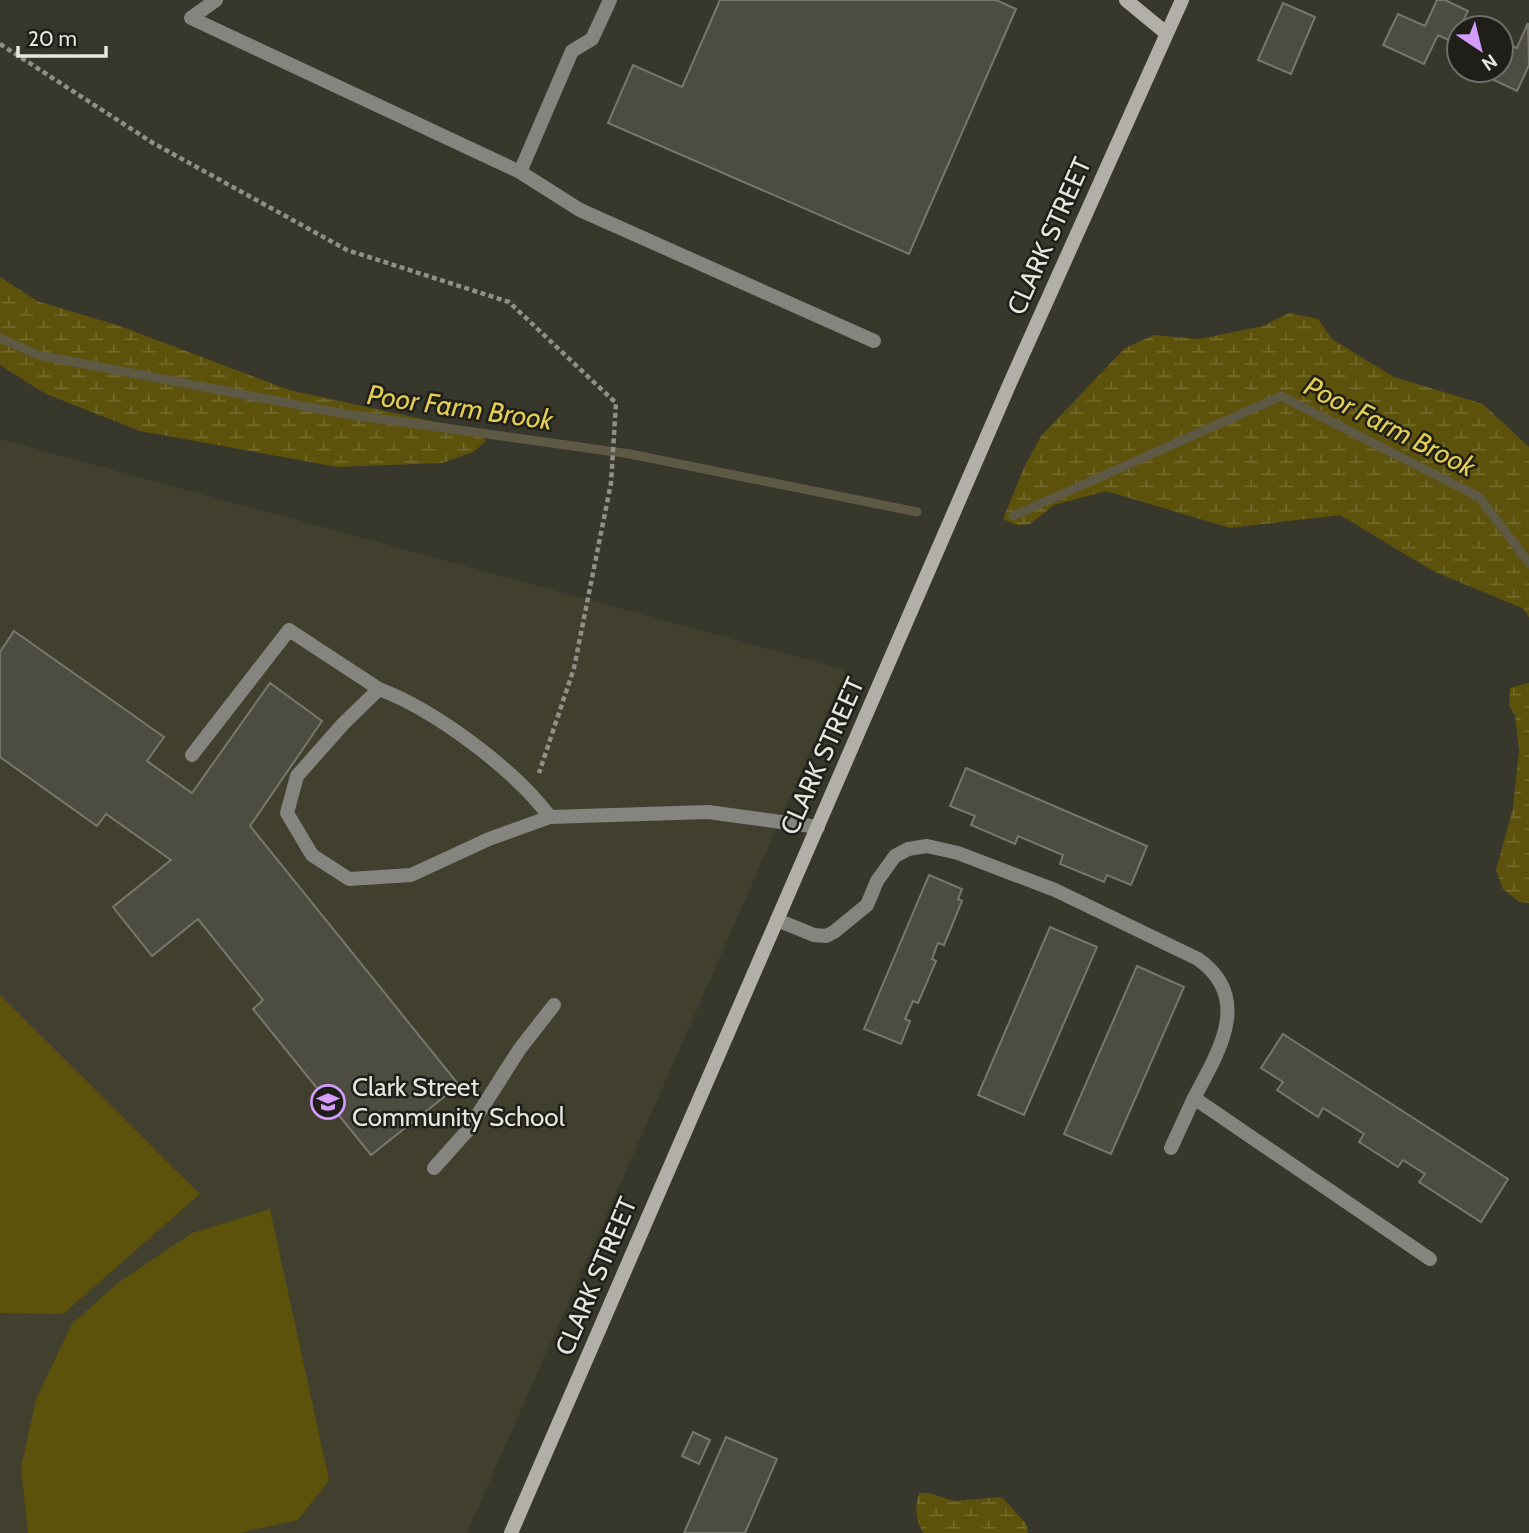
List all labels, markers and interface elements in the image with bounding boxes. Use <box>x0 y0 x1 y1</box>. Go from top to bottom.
scale bar <box>18 14 105 58</box>
north arrow <box>1445 14 1515 84</box>
text: 20 m <box>28 26 77 51</box>
text: N <box>1477 49 1502 76</box>
street label: CLARK STREET <box>1000 152 1098 320</box>
water label: Poor Farm Brook <box>1299 368 1482 484</box>
water label: Poor Farm Brook <box>365 377 556 437</box>
street label: CLARK STREET <box>773 672 871 840</box>
place label: Clark Street Community School <box>352 1071 565 1133</box>
school or university icon: Clark Street Community School <box>309 1083 347 1121</box>
street label: CLARK STREET <box>548 1192 644 1360</box>

